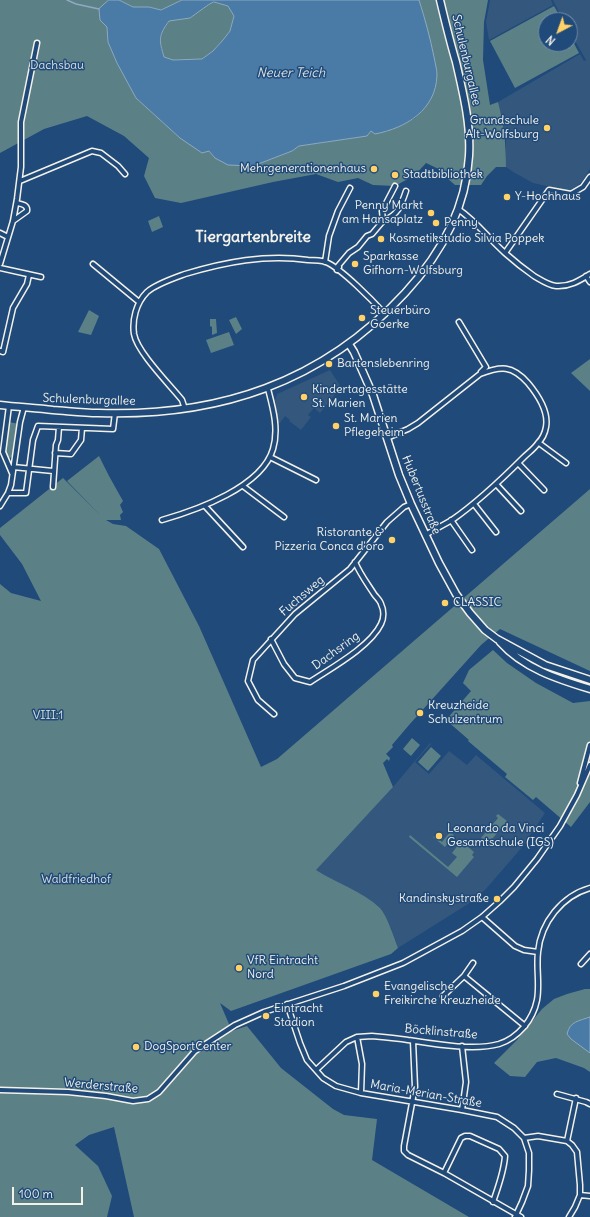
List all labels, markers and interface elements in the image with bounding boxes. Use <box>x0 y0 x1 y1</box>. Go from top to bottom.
north arrow <box>538 12 578 52</box>
street label: Schulenburgallee <box>449 13 483 107</box>
text: N <box>543 33 558 48</box>
park label: Dachsbau <box>30 59 84 73</box>
water label: Neuer Teich <box>257 65 325 81</box>
place label: Grundschule Alt-Wolfsburg <box>466 114 539 142</box>
marker: Grundschule Alt-Wolfsburg <box>542 123 552 133</box>
place label: Mehrgenerationenhaus <box>240 162 366 176</box>
marker: Mehrgenerationenhaus <box>369 164 379 174</box>
place label: Stadtbibliothek <box>403 168 483 182</box>
marker: Stadtbibliothek <box>390 170 400 180</box>
place label: Y-Hochhaus <box>515 190 581 204</box>
marker: Y-Hochhaus <box>502 192 512 202</box>
place label: Penny Markt am Hansaplatz <box>342 199 423 227</box>
marker: Penny Markt am Hansaplatz <box>426 208 436 218</box>
place label: Penny <box>444 216 478 230</box>
marker: Penny <box>431 218 441 228</box>
district label: Tiergartenbreite <box>195 227 311 247</box>
place label: Kosmetikstudio Silvia Poppek <box>389 232 544 246</box>
marker: Kosmetikstudio Silvia Poppek <box>376 234 386 244</box>
place label: Sparkasse Gifhorn-Wolfsburg <box>363 250 463 278</box>
marker: Sparkasse Gifhorn-Wolfsburg <box>350 259 360 269</box>
place label: Steuerbüro Goerke <box>370 304 430 332</box>
marker: Steuerbüro Goerke <box>357 313 367 323</box>
place label: Bartenslebenring <box>337 357 430 371</box>
marker: Bartenslebenring <box>324 359 334 369</box>
place label: Kindertagesstätte St. Marien <box>312 383 408 411</box>
street label: Schulenburgallee <box>42 391 136 409</box>
marker: Kindertagesstätte St. Marien <box>299 392 309 402</box>
place label: St. Marien Pflegeheim <box>344 412 404 440</box>
marker: St. Marien Pflegeheim <box>331 421 341 431</box>
street label: Hubertusstraße <box>399 453 443 537</box>
place label: Ristorante & Pizzeria Conca d'oro <box>274 526 384 554</box>
marker: Ristorante & Pizzeria Conca d'oro <box>387 535 397 545</box>
street label: Fuchsweg <box>277 573 327 619</box>
place label: CLASSIC <box>453 596 501 610</box>
marker: CLASSIC <box>440 598 450 608</box>
street label: Dachsring <box>310 629 362 673</box>
place label: Kreuzheide Schulzentrum <box>428 699 503 727</box>
marker: Kreuzheide Schulzentrum <box>415 708 425 718</box>
park label: VIII:1 <box>33 709 63 723</box>
place label: Leonardo da Vinci Gesamtschule (IGS) <box>447 822 554 850</box>
marker: Leonardo da Vinci Gesamtschule (IGS) <box>434 831 444 841</box>
park label: Waldfriedhof <box>41 873 111 887</box>
place label: Kandinskystraße <box>399 892 489 906</box>
marker: Kandinskystraße <box>492 894 502 904</box>
place label: VfR Eintracht Nord <box>247 954 318 982</box>
marker: VfR Eintracht Nord <box>234 963 244 973</box>
place label: Evangelische Freikirche Kreuzheide <box>384 980 501 1008</box>
marker: Evangelische Freikirche Kreuzheide <box>371 989 381 999</box>
place label: Eintracht Stadion <box>274 1002 323 1030</box>
marker: Eintracht Stadion <box>261 1011 271 1021</box>
street label: Böcklinstraße <box>404 1022 478 1042</box>
place label: DogSportCenter <box>144 1040 231 1054</box>
marker: DogSportCenter <box>131 1042 141 1052</box>
street label: Werderstraße <box>63 1076 139 1096</box>
street label: Maria-Merian-Straße <box>369 1077 483 1111</box>
scale bar <box>14 1179 85 1205</box>
text: 100 m <box>19 1186 53 1201</box>

